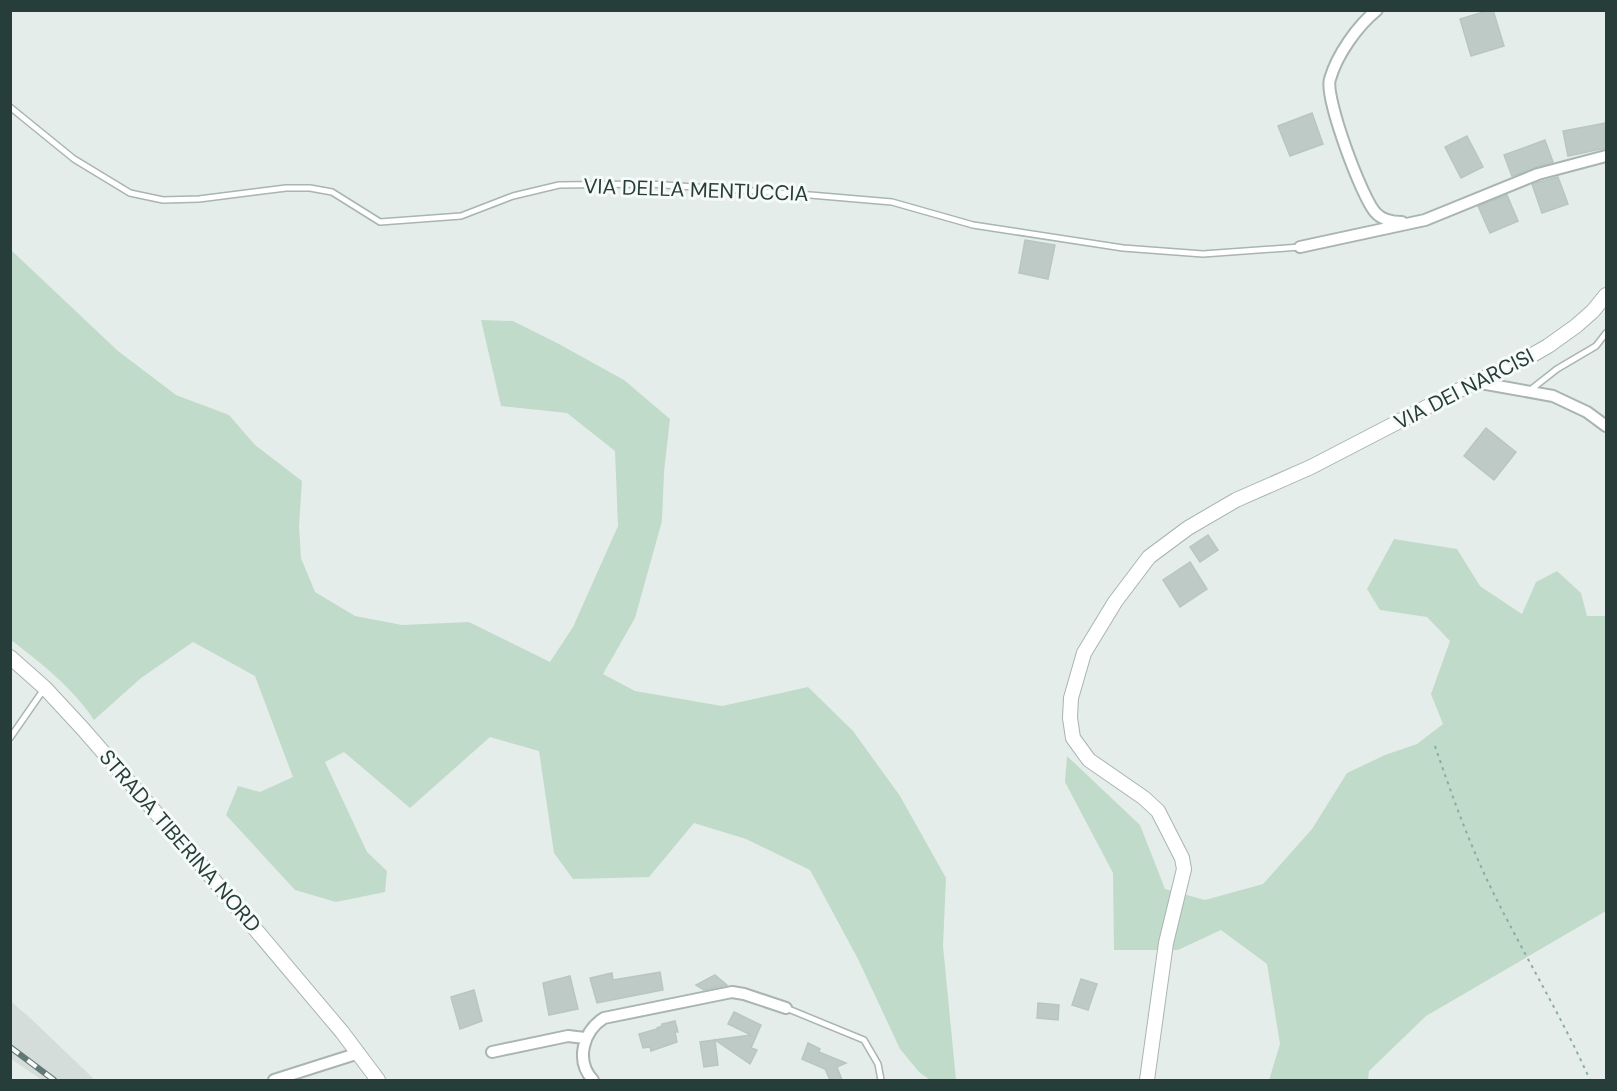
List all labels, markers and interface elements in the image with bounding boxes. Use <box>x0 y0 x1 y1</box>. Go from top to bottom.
street label: VIA DELLA MENTUCCIA <box>583 172 809 208</box>
street label: VIA DEI NARCISI <box>1389 342 1539 436</box>
street label: STRADA TIBERINA NORD <box>93 744 267 938</box>

